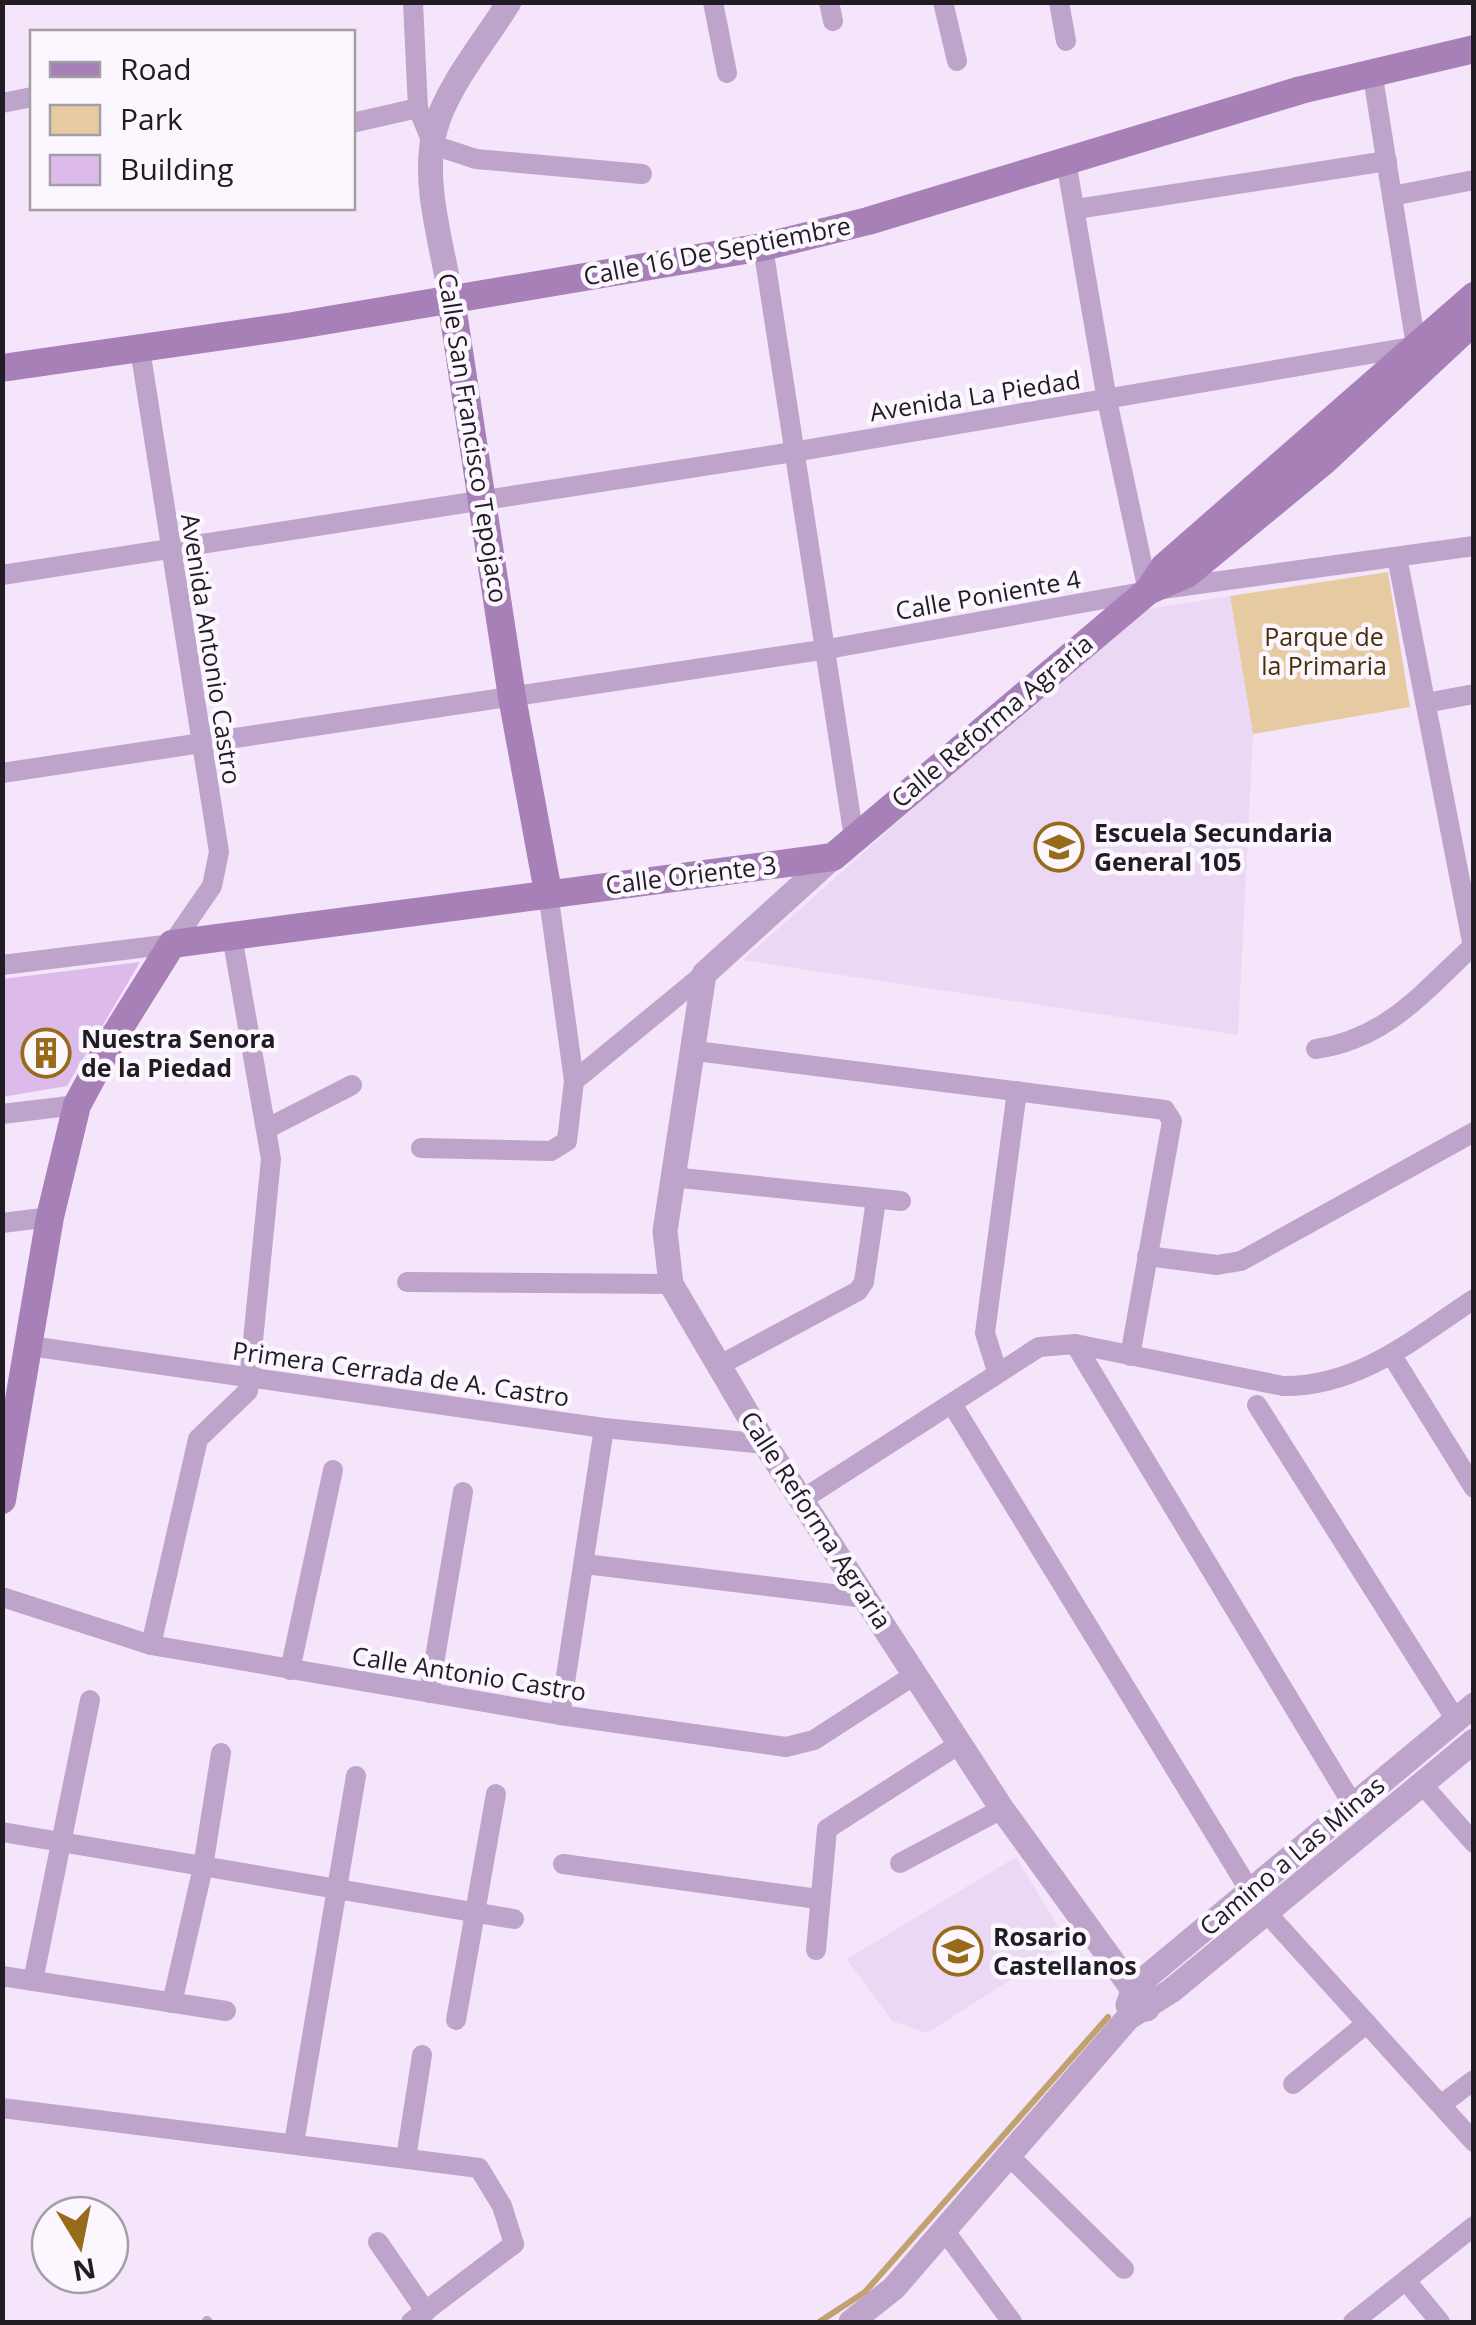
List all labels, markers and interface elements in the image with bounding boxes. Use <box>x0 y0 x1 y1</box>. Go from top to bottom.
legend <box>30 30 355 210</box>
text: Road <box>120 48 192 89</box>
text: Park <box>120 98 183 139</box>
text: Building <box>120 148 234 189</box>
street label: Calle 16 De Septiembre <box>580 207 853 293</box>
street label: Calle San Francisco Tepojaco <box>431 270 517 605</box>
street label: Avenida La Piedad <box>867 362 1083 428</box>
street label: Avenida Antonio Castro <box>174 511 250 787</box>
street label: Calle Poniente 4 <box>892 561 1083 627</box>
park label: Parque de la Primaria <box>1261 619 1387 682</box>
street label: Calle Reforma Agraria <box>883 626 1099 815</box>
place label: Escuela Secundaria General 105 <box>1094 815 1333 878</box>
school or university icon: Escuela Secundaria General 105 <box>1033 821 1085 873</box>
street label: Calle Oriente 3 <box>604 847 778 901</box>
place label: Nuestra Senora de la Piedad <box>81 1021 276 1084</box>
building icon: Nuestra Senora de la Piedad <box>20 1027 72 1079</box>
street label: Primera Cerrada de A. Castro <box>231 1333 572 1413</box>
street label: Calle Reforma Agraria <box>734 1404 900 1635</box>
street label: Calle Antonio Castro <box>350 1638 589 1708</box>
street label: Camino a Las Minas <box>1192 1768 1391 1943</box>
place label: Rosario Castellanos <box>993 1919 1137 1982</box>
school or university icon: Rosario Castellanos <box>932 1925 984 1977</box>
north arrow <box>30 2195 130 2295</box>
text: N <box>70 2250 99 2291</box>

